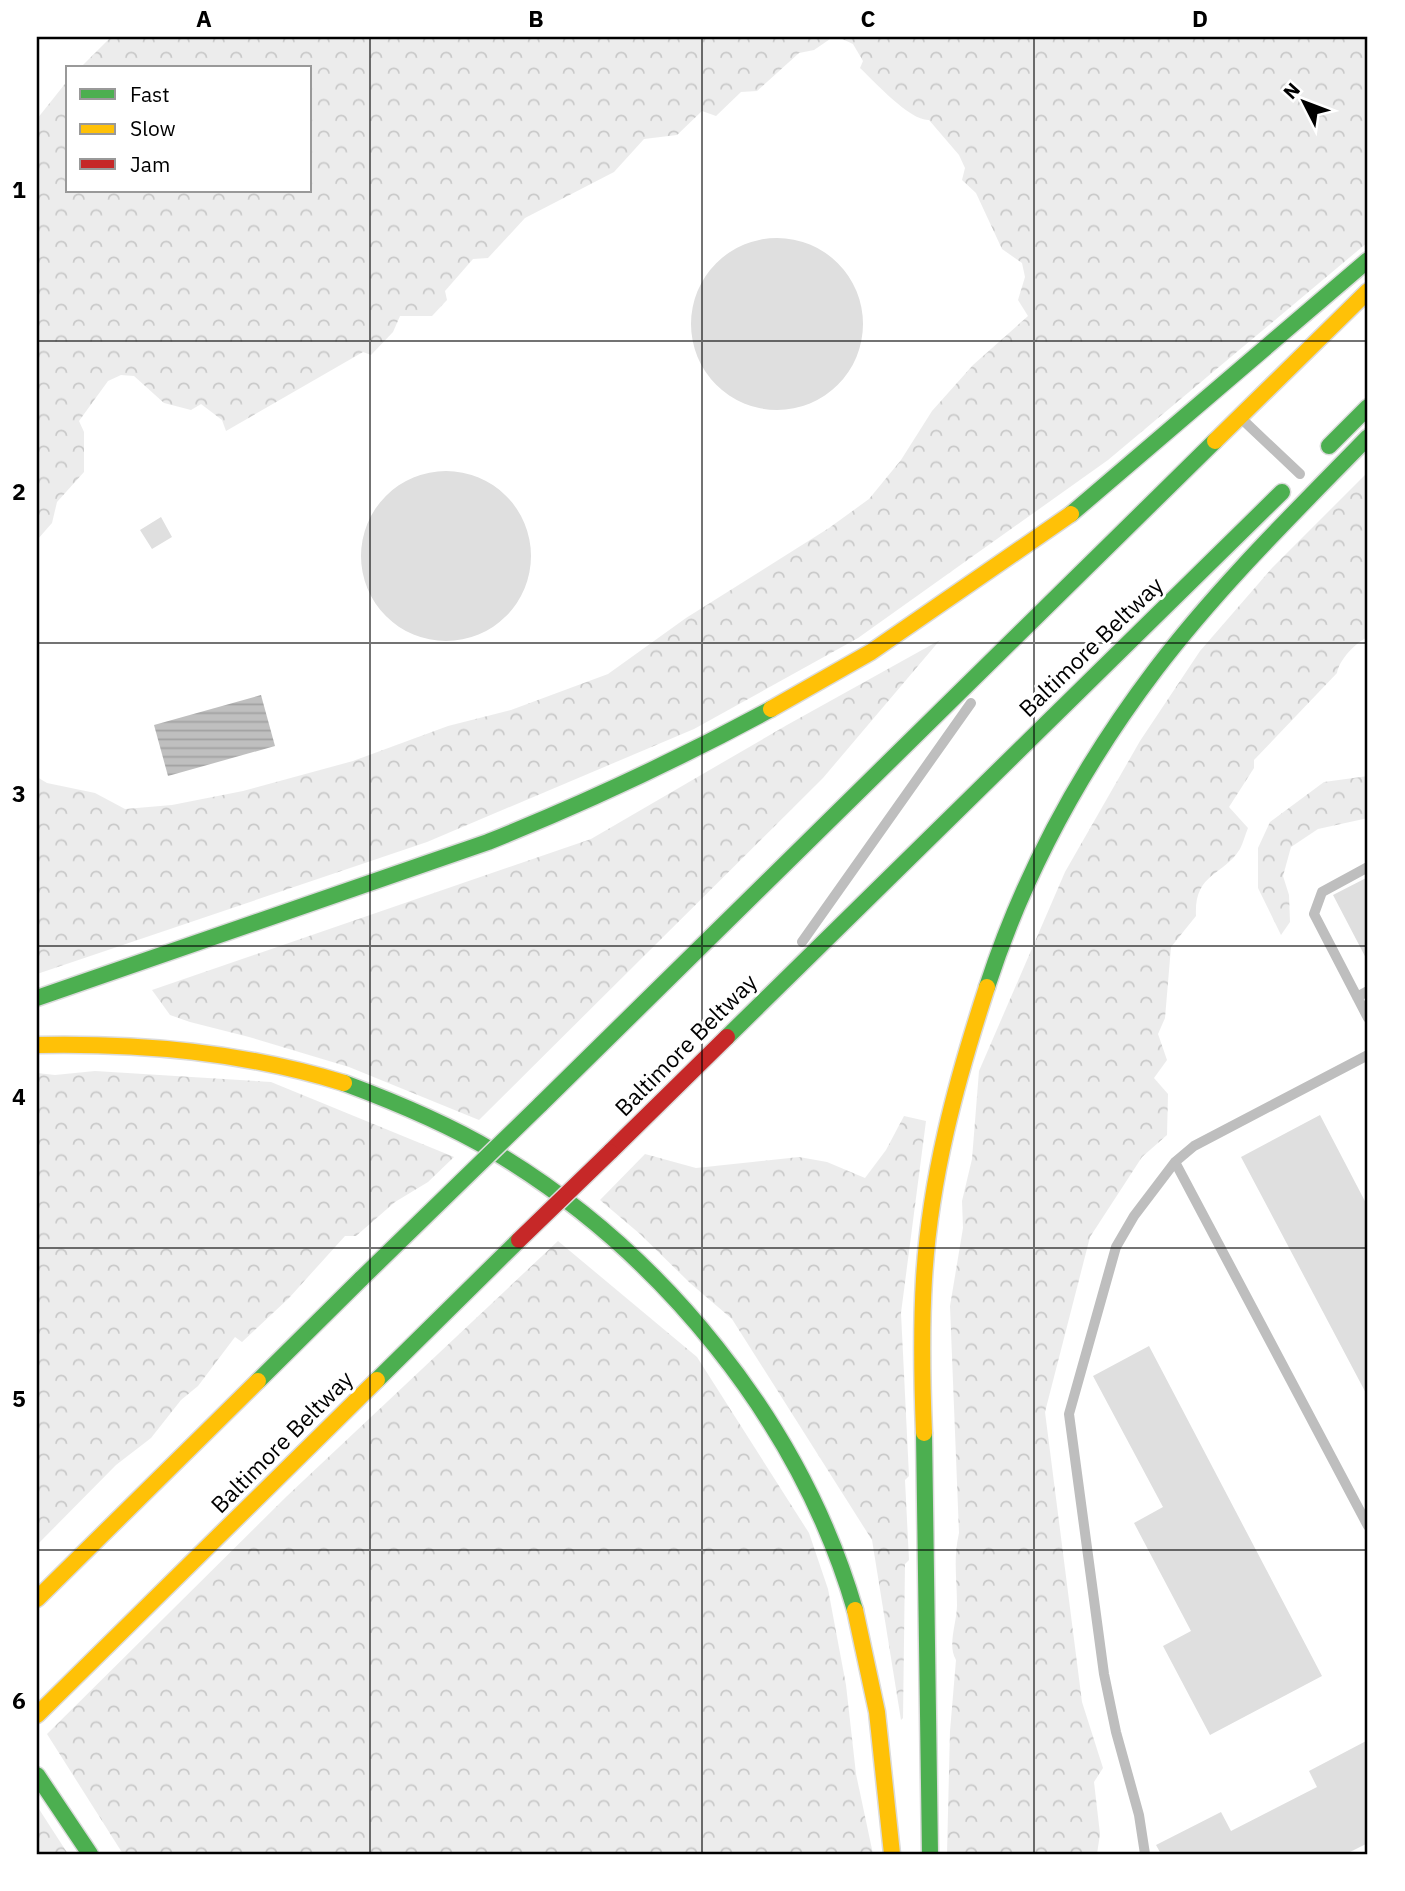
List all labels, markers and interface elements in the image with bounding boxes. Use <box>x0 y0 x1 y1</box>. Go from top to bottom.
text: A <box>196 3 212 33</box>
text: B <box>528 3 544 33</box>
text: C <box>861 3 876 33</box>
text: D <box>1192 3 1208 33</box>
legend <box>66 66 312 192</box>
north arrow <box>1268 66 1338 136</box>
text: N <box>1278 77 1305 104</box>
text: Fast <box>130 80 170 108</box>
text: Slow <box>130 114 176 142</box>
text: Jam <box>130 150 170 178</box>
text: 1 <box>12 174 26 204</box>
text: 2 <box>12 476 26 506</box>
street label: Baltimore Beltway <box>1012 569 1169 723</box>
text: 3 <box>12 778 26 808</box>
street label: Baltimore Beltway <box>608 966 763 1122</box>
text: 4 <box>12 1081 26 1111</box>
street label: Baltimore Beltway <box>204 1363 359 1519</box>
text: 5 <box>12 1383 26 1413</box>
text: 6 <box>12 1685 26 1715</box>

